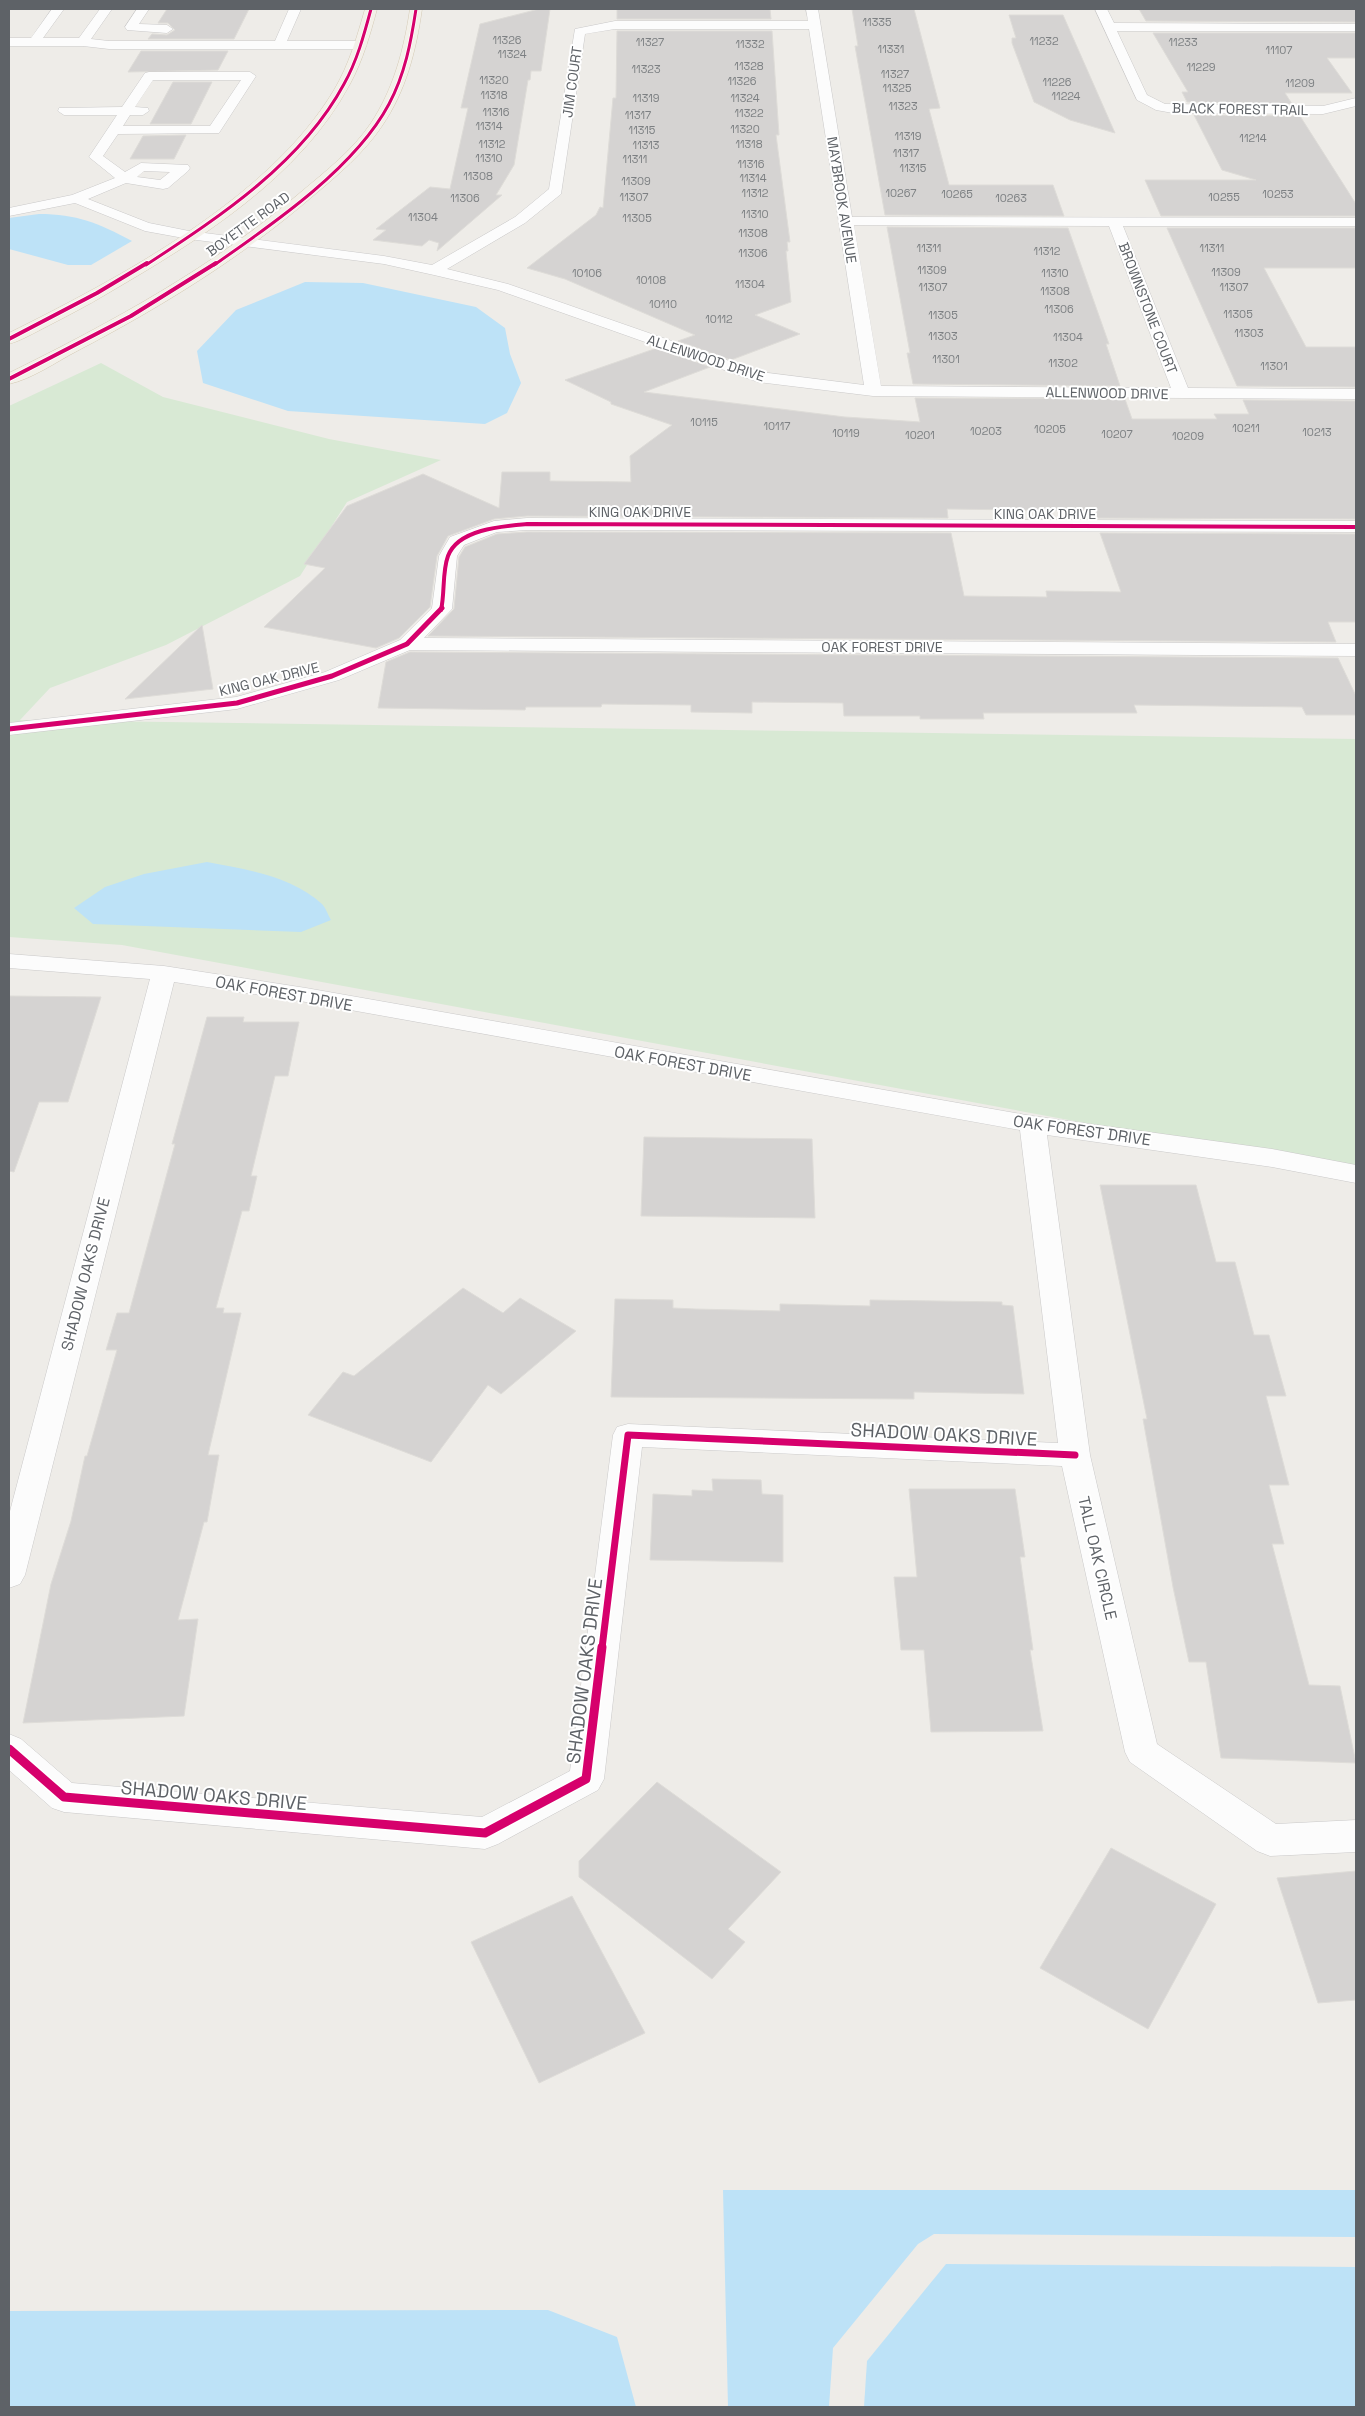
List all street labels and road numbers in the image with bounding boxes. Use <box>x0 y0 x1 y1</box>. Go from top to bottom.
street label: JIM COURT <box>558 45 586 119</box>
street label: BLACK FOREST TRAIL <box>1172 99 1309 119</box>
street label: MAYBROOK AVENUE <box>823 135 861 265</box>
street label: BOYETTE ROAD <box>203 188 293 260</box>
street label: BROWNSTONE COURT <box>1115 240 1181 376</box>
street label: ALLENWOOD DRIVE <box>645 330 767 386</box>
street label: ALLENWOOD DRIVE <box>1045 383 1169 403</box>
street label: KING OAK DRIVE <box>589 503 691 521</box>
street label: KING OAK DRIVE <box>994 505 1096 523</box>
street label: OAK FOREST DRIVE <box>821 638 943 656</box>
street label: KING OAK DRIVE <box>217 658 321 700</box>
street label: OAK FOREST DRIVE <box>214 971 354 1016</box>
street label: OAK FOREST DRIVE <box>613 1041 753 1086</box>
street label: OAK FOREST DRIVE <box>1012 1110 1152 1151</box>
street label: SHADOW OAKS DRIVE <box>56 1195 115 1353</box>
street label: SHADOW OAKS DRIVE <box>850 1417 1038 1452</box>
street label: TALL OAK CIRCLE <box>1073 1494 1122 1622</box>
street label: SHADOW OAKS DRIVE <box>561 1577 608 1765</box>
street label: SHADOW OAKS DRIVE <box>120 1775 308 1816</box>

